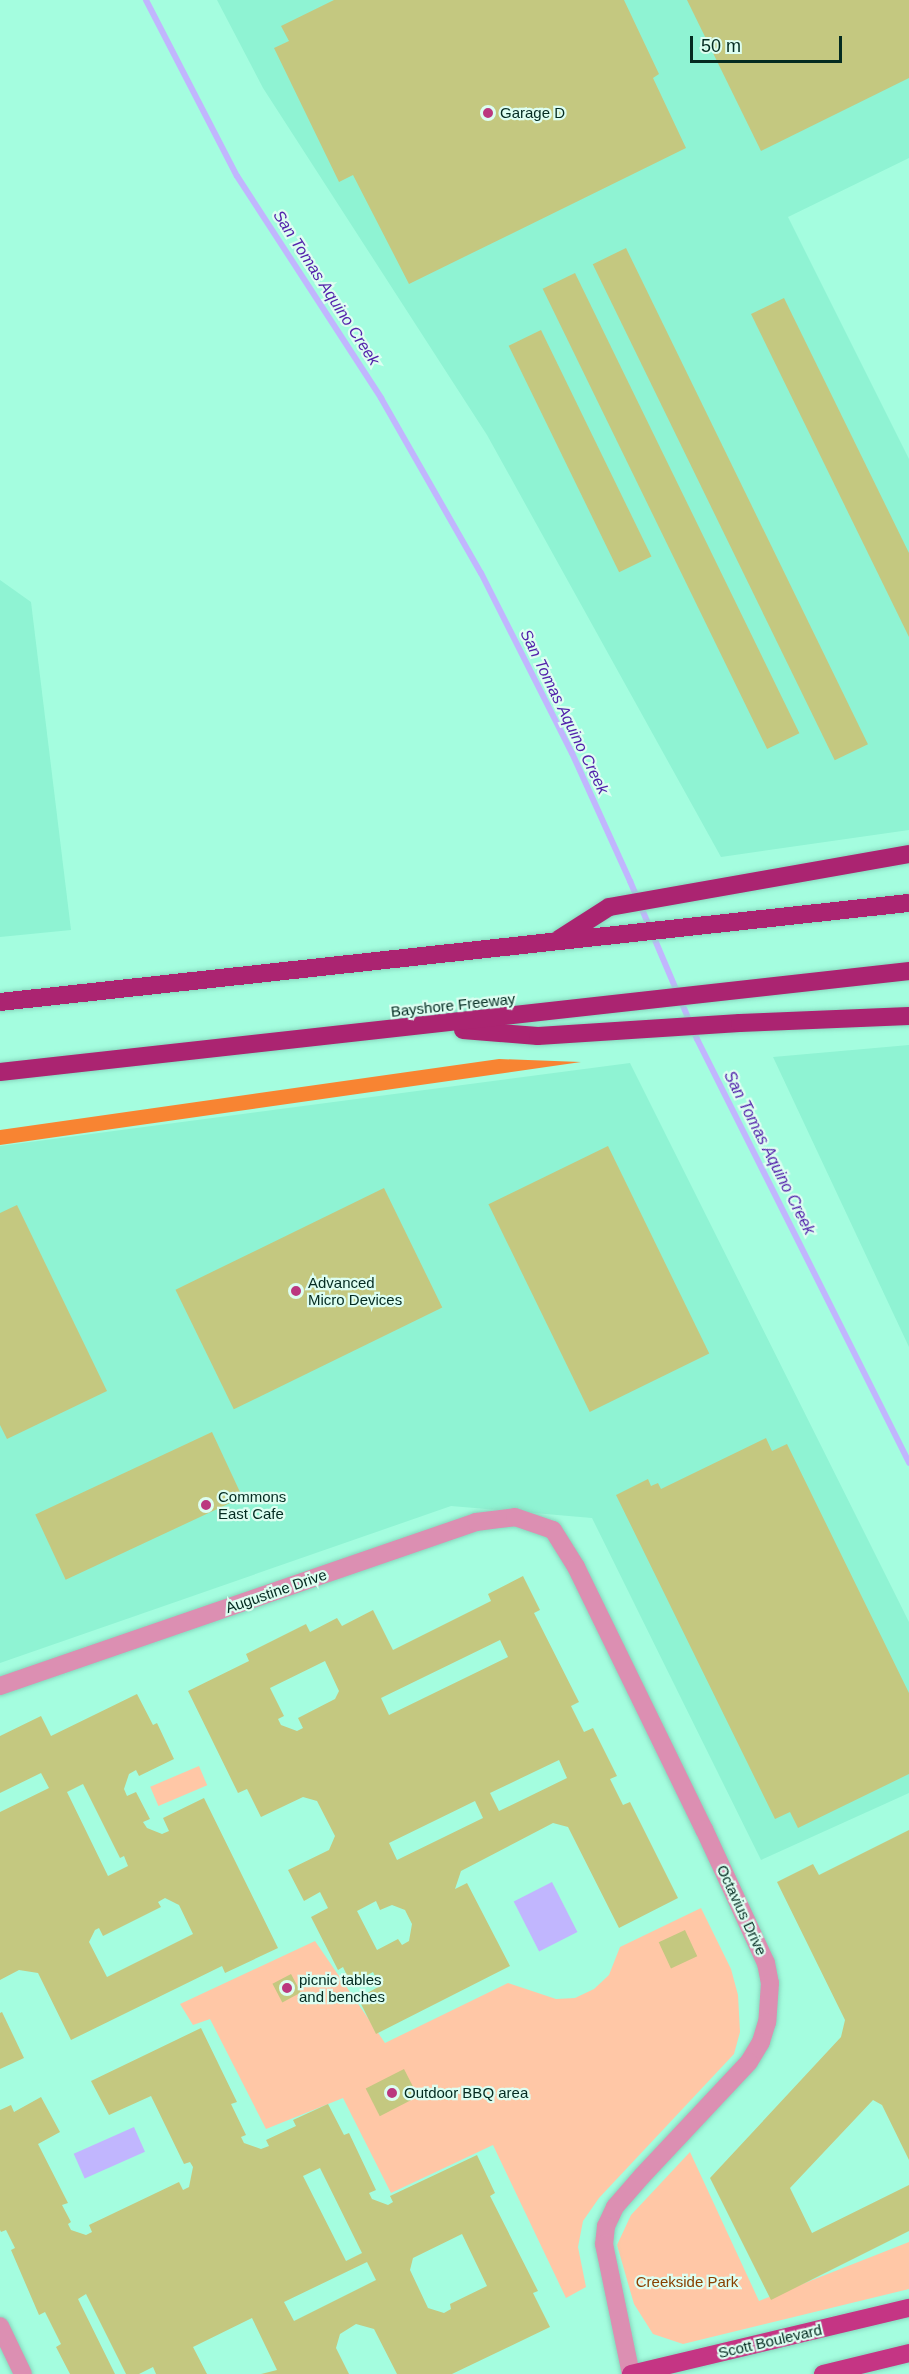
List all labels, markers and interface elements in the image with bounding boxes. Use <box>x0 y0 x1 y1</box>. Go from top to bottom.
scale bar <box>693 24 844 62</box>
text: 50 m <box>701 36 741 56</box>
place label: Garage D <box>500 104 565 122</box>
marker: Garage D <box>481 106 495 120</box>
water label: San Tomas Aquino Creek <box>268 207 384 369</box>
water label: San Tomas Aquino Creek <box>516 626 612 798</box>
street label: Bayshore Freeway <box>390 990 516 1020</box>
water label: San Tomas Aquino Creek <box>719 1068 819 1238</box>
place label: Advanced Micro Devices <box>308 1273 402 1308</box>
marker: Advanced Micro Devices <box>289 1284 303 1298</box>
place label: Commons East Cafe <box>218 1487 286 1522</box>
marker: Commons East Cafe <box>199 1498 213 1512</box>
street label: Augustine Drive <box>223 1565 329 1617</box>
street label: Octavius Drive <box>713 1862 771 1958</box>
place label: picnic tables and benches <box>299 1970 385 2005</box>
marker: picnic tables and benches <box>280 1981 294 1995</box>
place label: Outdoor BBQ area <box>404 2084 528 2102</box>
marker: Outdoor BBQ area <box>385 2086 399 2100</box>
park label: Creekside Park <box>636 2273 738 2291</box>
street label: Scott Boulevard <box>716 2320 824 2362</box>

